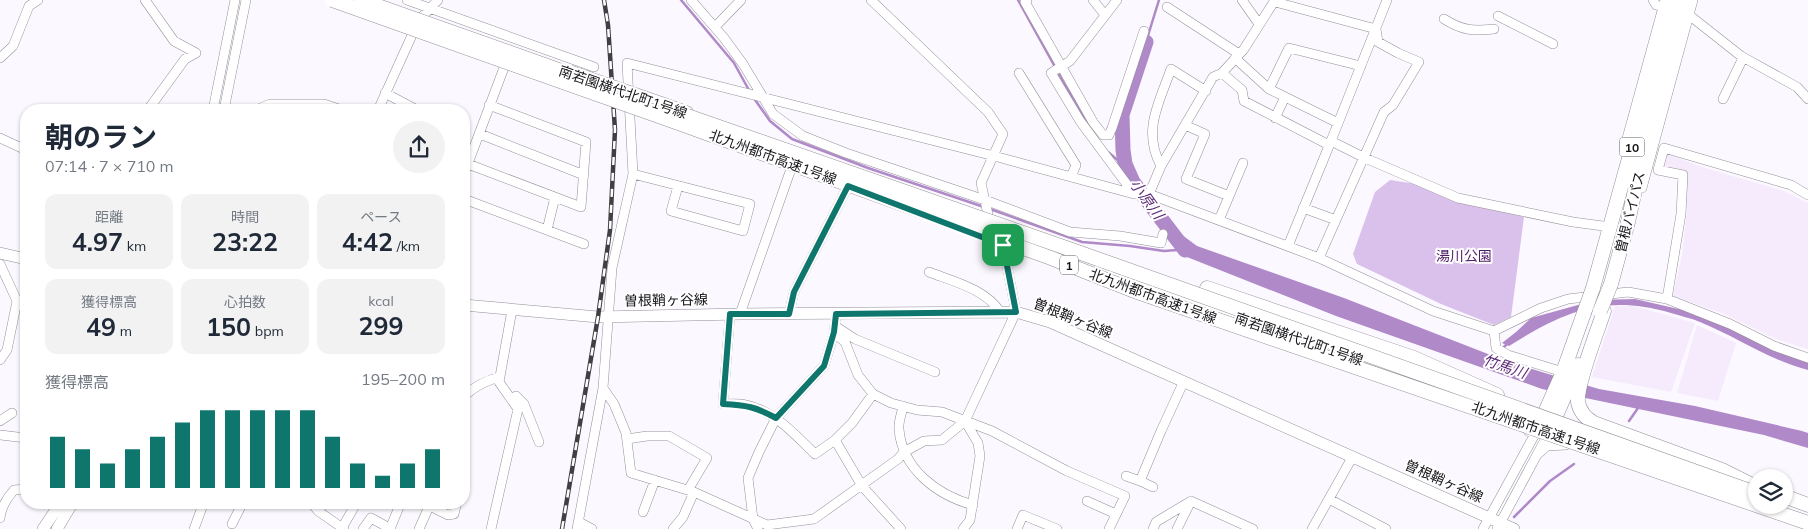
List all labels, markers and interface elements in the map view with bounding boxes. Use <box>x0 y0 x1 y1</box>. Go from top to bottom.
street label: 南若園横代北町1号線 <box>557 62 689 122</box>
text: 朝のラン <box>45 119 157 154</box>
button: share <box>393 121 445 173</box>
street label: 北九州都市高速1号線 <box>707 126 839 188</box>
road number: 10 <box>1620 138 1644 156</box>
text: 07:14 · 7 × 710 m <box>45 156 174 176</box>
street label: 曽根バイパス <box>1611 169 1649 255</box>
water label: 小原川 <box>1126 175 1169 224</box>
text: 距離 <box>95 208 123 226</box>
text: 時間 <box>231 208 259 226</box>
text: ペース <box>360 208 402 226</box>
pin <box>982 224 1024 266</box>
text: 4.97 <box>72 226 123 257</box>
text: 23:22 <box>212 226 278 257</box>
text: 4:42 <box>342 226 393 257</box>
icon: arrive <box>989 231 1017 259</box>
text: km <box>123 237 146 255</box>
text: /km <box>393 237 420 255</box>
park label: 湯川公園 <box>1436 247 1492 265</box>
road number: 1 <box>1060 256 1078 274</box>
street label: 北九州都市高速1号線 <box>1087 265 1219 327</box>
street label: 曽根鞘ヶ谷線 <box>624 290 708 310</box>
text: kcal <box>368 292 394 310</box>
text: 獲得標高 <box>81 293 137 311</box>
text: 心拍数 <box>224 293 266 311</box>
street label: 曽根鞘ヶ谷線 <box>1031 294 1115 342</box>
street label: 南若園横代北町1号線 <box>1233 309 1365 369</box>
text: 299 <box>358 310 404 341</box>
text: 49 <box>86 311 116 342</box>
text: 150 <box>206 311 251 342</box>
text: m <box>116 322 132 340</box>
text: bpm <box>251 322 284 340</box>
water label: 竹馬川 <box>1481 350 1531 383</box>
text: 195–200 m <box>361 369 445 389</box>
text: 獲得標高 <box>45 372 109 392</box>
street label: 北九州都市高速1号線 <box>1470 398 1602 458</box>
street label: 曽根鞘ヶ谷線 <box>1402 456 1486 506</box>
map controls <box>1748 469 1793 514</box>
button: layers <box>1748 469 1793 514</box>

